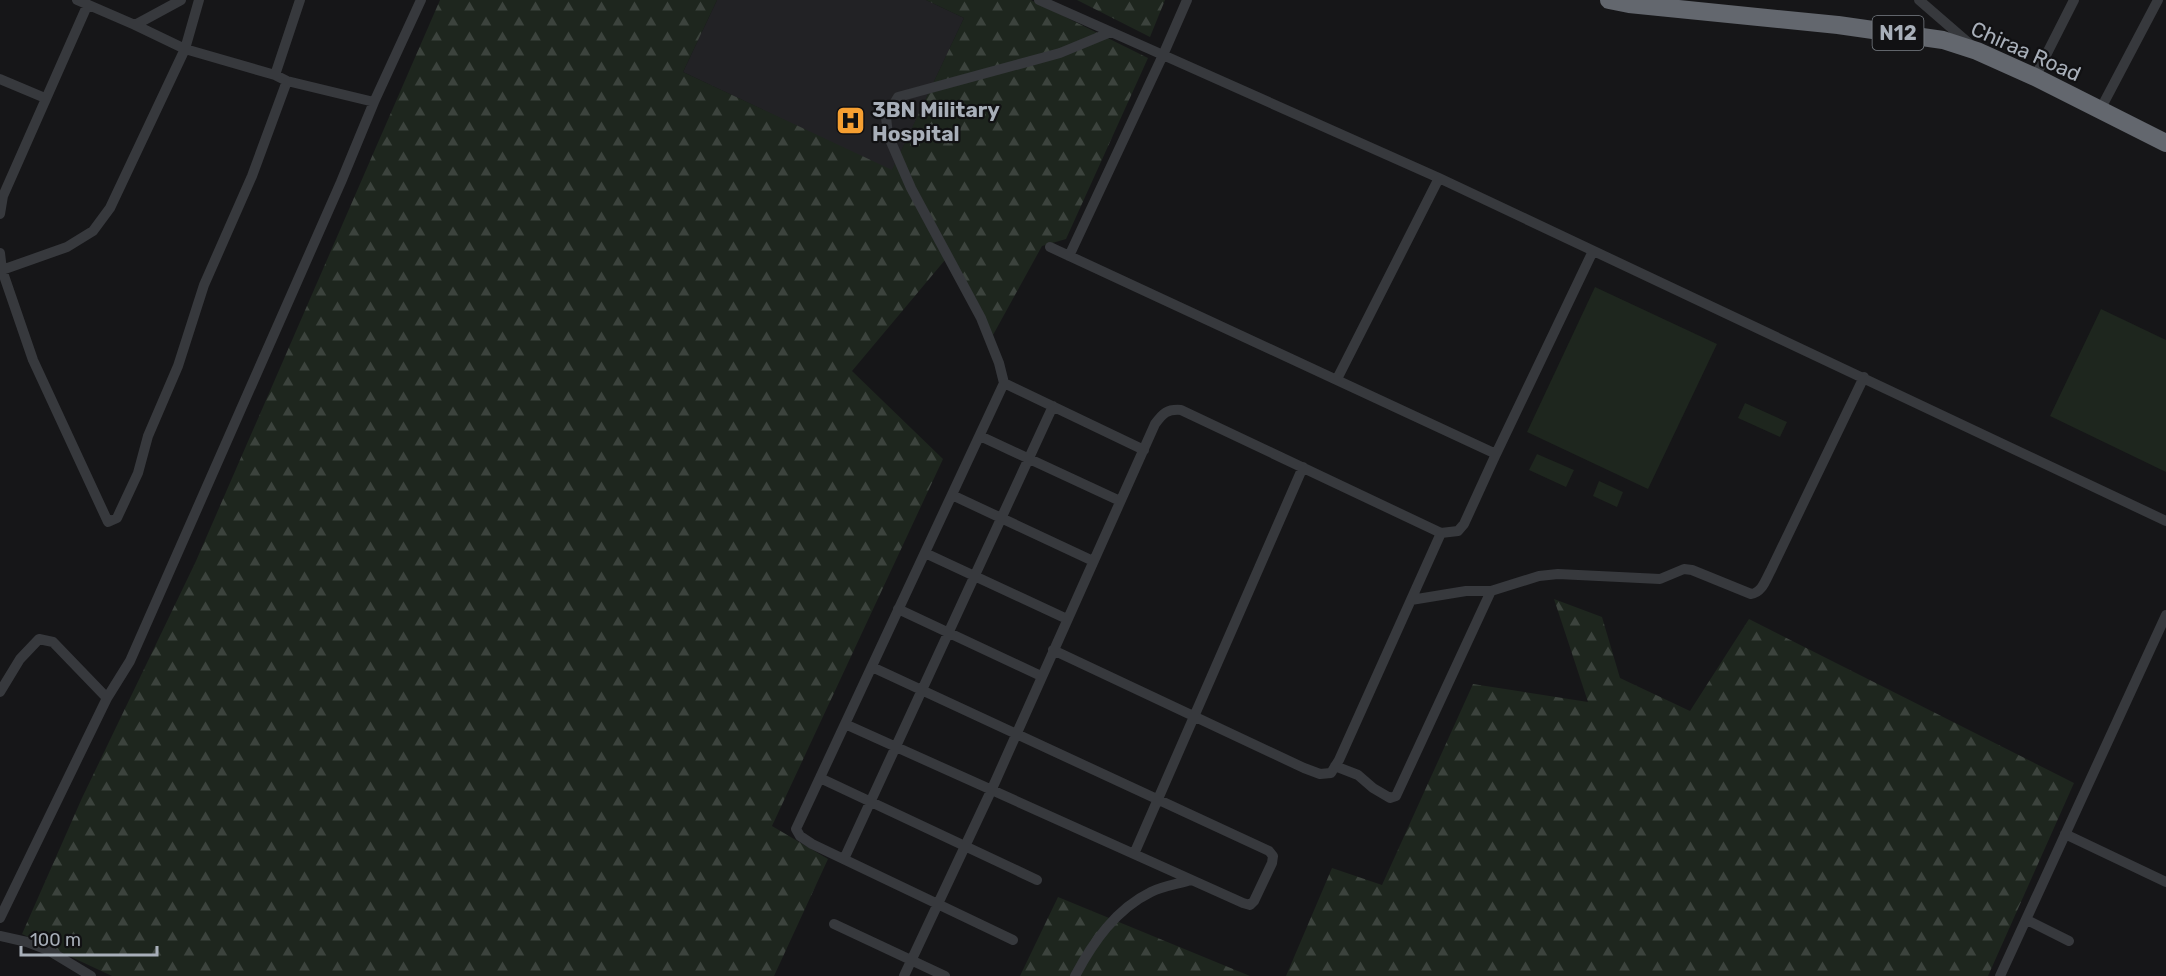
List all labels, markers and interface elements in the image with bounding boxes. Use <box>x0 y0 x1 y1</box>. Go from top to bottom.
road number: N12 <box>1872 16 1924 50</box>
street label: Chiraa Road <box>1967 16 2085 86</box>
place label: 3BN Military Hospital <box>872 97 1000 146</box>
hospital icon: 3BN Military Hospital <box>835 105 867 137</box>
scale bar <box>21 919 158 957</box>
text: 100 m <box>30 929 81 951</box>

